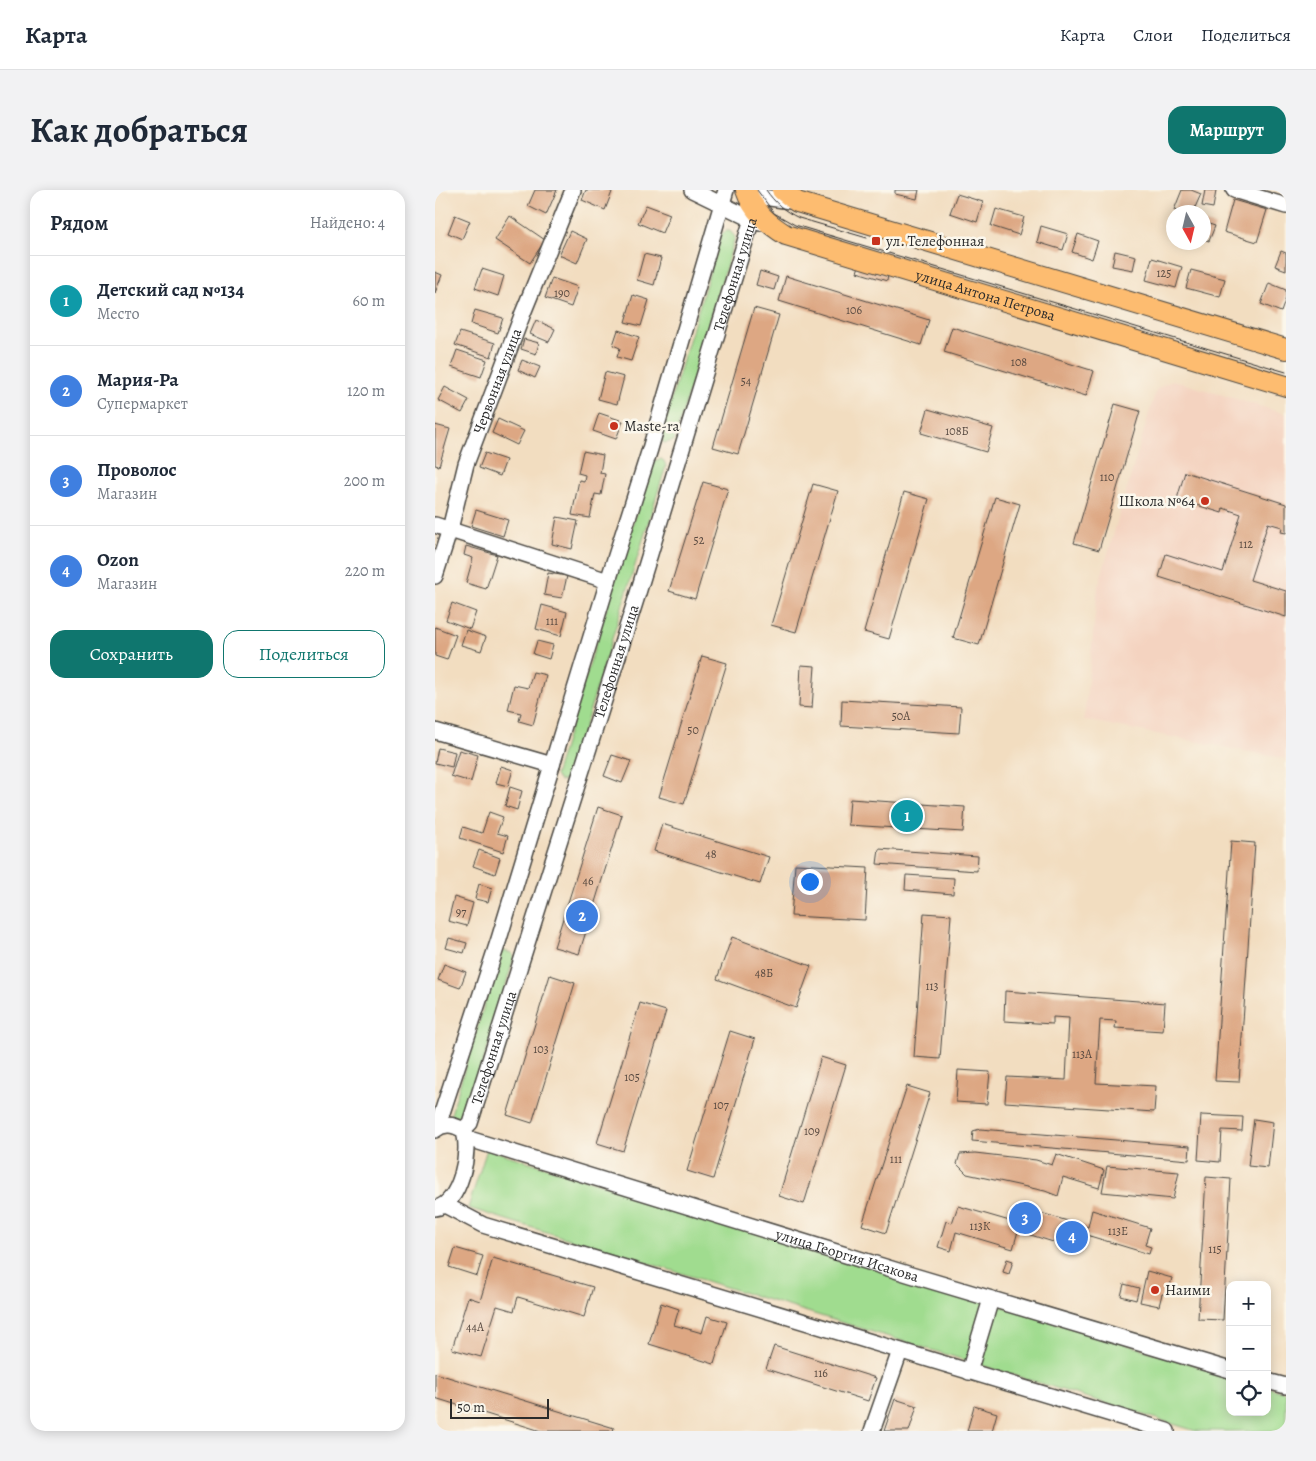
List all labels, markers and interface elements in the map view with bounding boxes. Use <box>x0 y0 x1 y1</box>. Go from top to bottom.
text: Карта <box>25 19 87 51</box>
text: Карта <box>1060 23 1105 47</box>
text: Слои <box>1133 23 1173 47</box>
text: Поделиться <box>1201 23 1291 47</box>
text: Как добраться <box>30 106 248 154</box>
button: Маршрут <box>1168 106 1286 154</box>
north arrow <box>1166 205 1211 250</box>
text: Рядом <box>50 209 108 237</box>
text: Найдено: 4 <box>310 212 385 234</box>
street label: Телефонная улица <box>708 215 762 334</box>
place label: ул. Телефонная <box>885 231 984 251</box>
marker: ул. Телефонная <box>870 235 882 247</box>
street label: улица Антона Петрова <box>912 264 1058 326</box>
house number: 125 <box>1157 265 1171 281</box>
text: Детский сад №134 <box>97 277 244 303</box>
house number: 190 <box>554 285 570 301</box>
text: 1 <box>63 290 69 312</box>
text: 60 m <box>353 290 385 312</box>
house number: 106 <box>846 302 862 318</box>
text: Место <box>97 303 140 325</box>
street label: Червонная улица <box>468 325 526 436</box>
house number: 108 <box>1011 354 1027 370</box>
text: Мария-Ра <box>97 367 179 393</box>
house number: 54 <box>741 373 752 389</box>
text: 2 <box>62 380 70 402</box>
text: 120 m <box>347 380 385 402</box>
text: Супермаркет <box>97 393 188 415</box>
place label: Maste-ra <box>624 416 680 436</box>
marker: Maste-ra <box>608 420 620 432</box>
house number: 108Б <box>945 423 969 439</box>
text: Проволос <box>97 457 177 483</box>
house number: 110 <box>1100 469 1114 485</box>
text: 3 <box>63 470 69 492</box>
text: 200 m <box>344 470 385 492</box>
text: Магазин <box>97 483 157 505</box>
place label: Школа №64 <box>1119 491 1195 511</box>
marker: Школа №64 <box>1199 495 1211 507</box>
house number: 52 <box>694 532 705 548</box>
house number: 112 <box>1239 536 1253 552</box>
text: Ozon <box>97 547 139 573</box>
text: 4 <box>62 560 70 582</box>
text: 220 m <box>345 560 385 582</box>
text: Магазин <box>97 573 157 595</box>
street label: Телефонная улица <box>589 602 644 721</box>
house number: 111 <box>546 613 558 629</box>
button: Сохранить <box>50 630 213 678</box>
button: Поделиться <box>223 630 385 678</box>
house number: 50А <box>892 708 911 724</box>
house number: 50 <box>687 722 699 738</box>
pin: 1 <box>891 797 923 835</box>
house number: 48 <box>705 846 717 862</box>
your location <box>797 869 823 895</box>
house number: 46 <box>583 873 594 889</box>
pin: 2 <box>566 897 598 935</box>
house number: 97 <box>456 904 467 920</box>
house number: 48Б <box>755 965 773 981</box>
house number: 113 <box>925 978 939 994</box>
street label: Телефонная улица <box>467 988 521 1107</box>
house number: 103 <box>533 1041 549 1057</box>
house number: 113А <box>1072 1046 1093 1062</box>
house number: 105 <box>624 1069 640 1085</box>
house number: 107 <box>713 1097 730 1113</box>
house number: 109 <box>804 1123 820 1139</box>
house number: 111 <box>890 1151 902 1167</box>
pin: 3 <box>1009 1199 1041 1237</box>
house number: 113К <box>970 1218 991 1234</box>
pin: 4 <box>1056 1218 1088 1256</box>
house number: 113Е <box>1108 1223 1128 1239</box>
street label: улица Георгия Исакова <box>772 1224 921 1287</box>
house number: 115 <box>1208 1241 1222 1257</box>
place label: Наими <box>1165 1280 1211 1300</box>
map controls <box>1226 1281 1271 1416</box>
button: + <box>1226 1281 1271 1326</box>
marker: Наими <box>1149 1284 1161 1296</box>
house number: 44А <box>466 1319 485 1335</box>
button: − <box>1226 1326 1271 1371</box>
house number: 116 <box>814 1365 828 1381</box>
button: locate <box>1226 1371 1271 1416</box>
scale bar <box>450 1396 549 1419</box>
text: 50 m <box>457 1398 485 1417</box>

